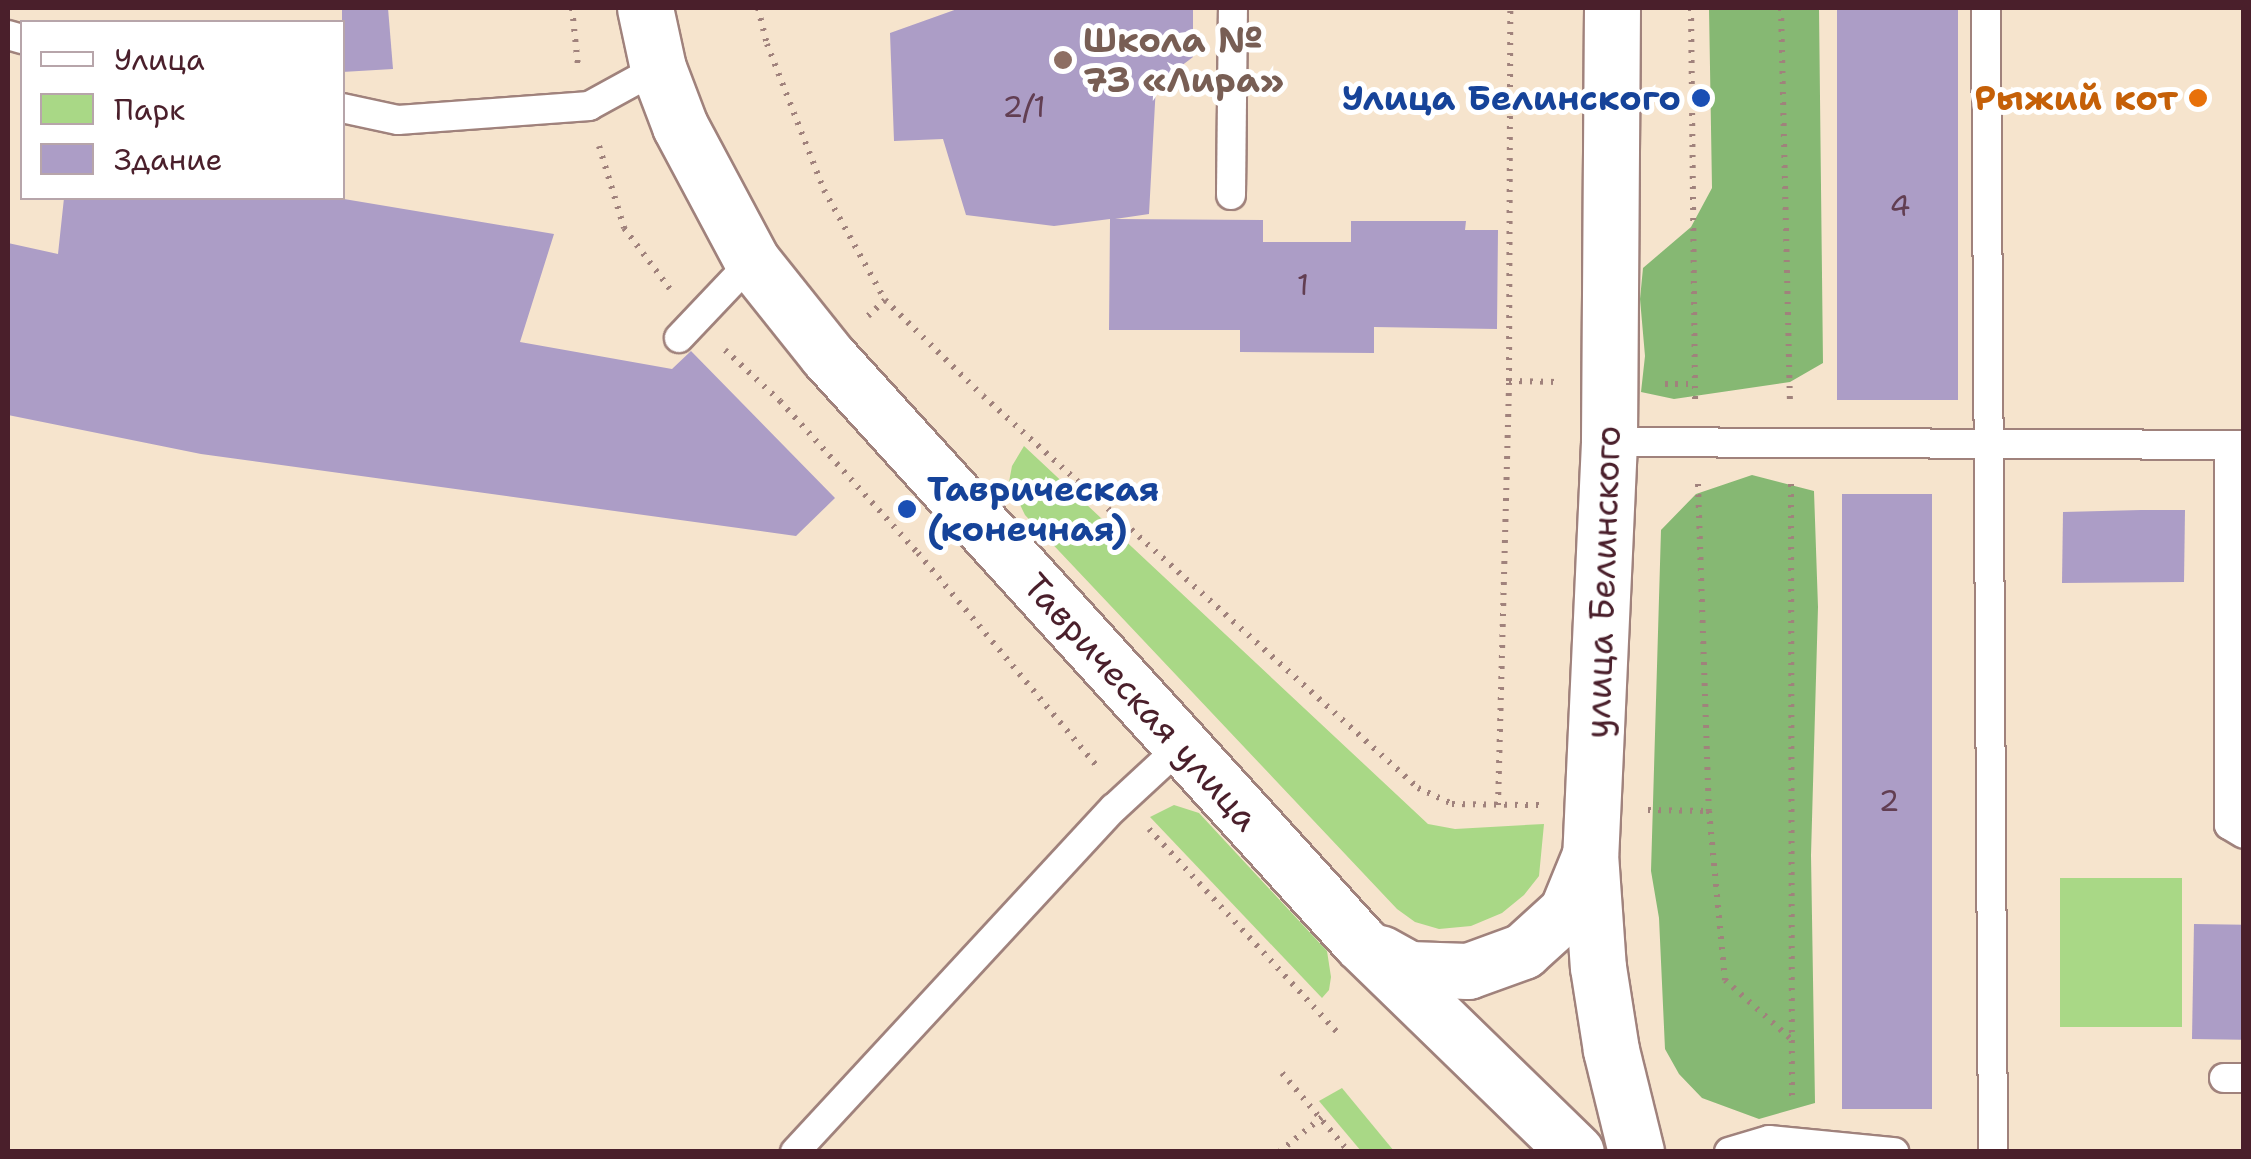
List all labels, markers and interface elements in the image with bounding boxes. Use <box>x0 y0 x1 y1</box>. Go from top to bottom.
place label: Школа № 73 «Лира» <box>1083 19 1284 101</box>
legend <box>20 20 345 200</box>
text: Улица <box>114 39 205 80</box>
marker: Школа № 73 «Лира» <box>1052 49 1074 71</box>
place label: Улица Белинского <box>1342 77 1681 119</box>
place label: Рыжий кот <box>1974 77 2178 119</box>
marker: Улица Белинского <box>1690 87 1712 109</box>
marker: Рыжий кот <box>2187 87 2209 109</box>
text: Парк <box>114 89 185 130</box>
house number: 2/1 <box>1002 89 1046 125</box>
text: Здание <box>114 139 223 180</box>
house number: 4 <box>1890 188 1910 224</box>
house number: 1 <box>1297 267 1309 303</box>
street label: улица Белинского <box>1577 425 1629 739</box>
place label: Таврическая (конечная) <box>927 468 1160 550</box>
marker: Таврическая (конечная) <box>896 498 918 520</box>
street label: Таврическая улица <box>1014 565 1268 839</box>
house number: 2 <box>1879 783 1899 819</box>

